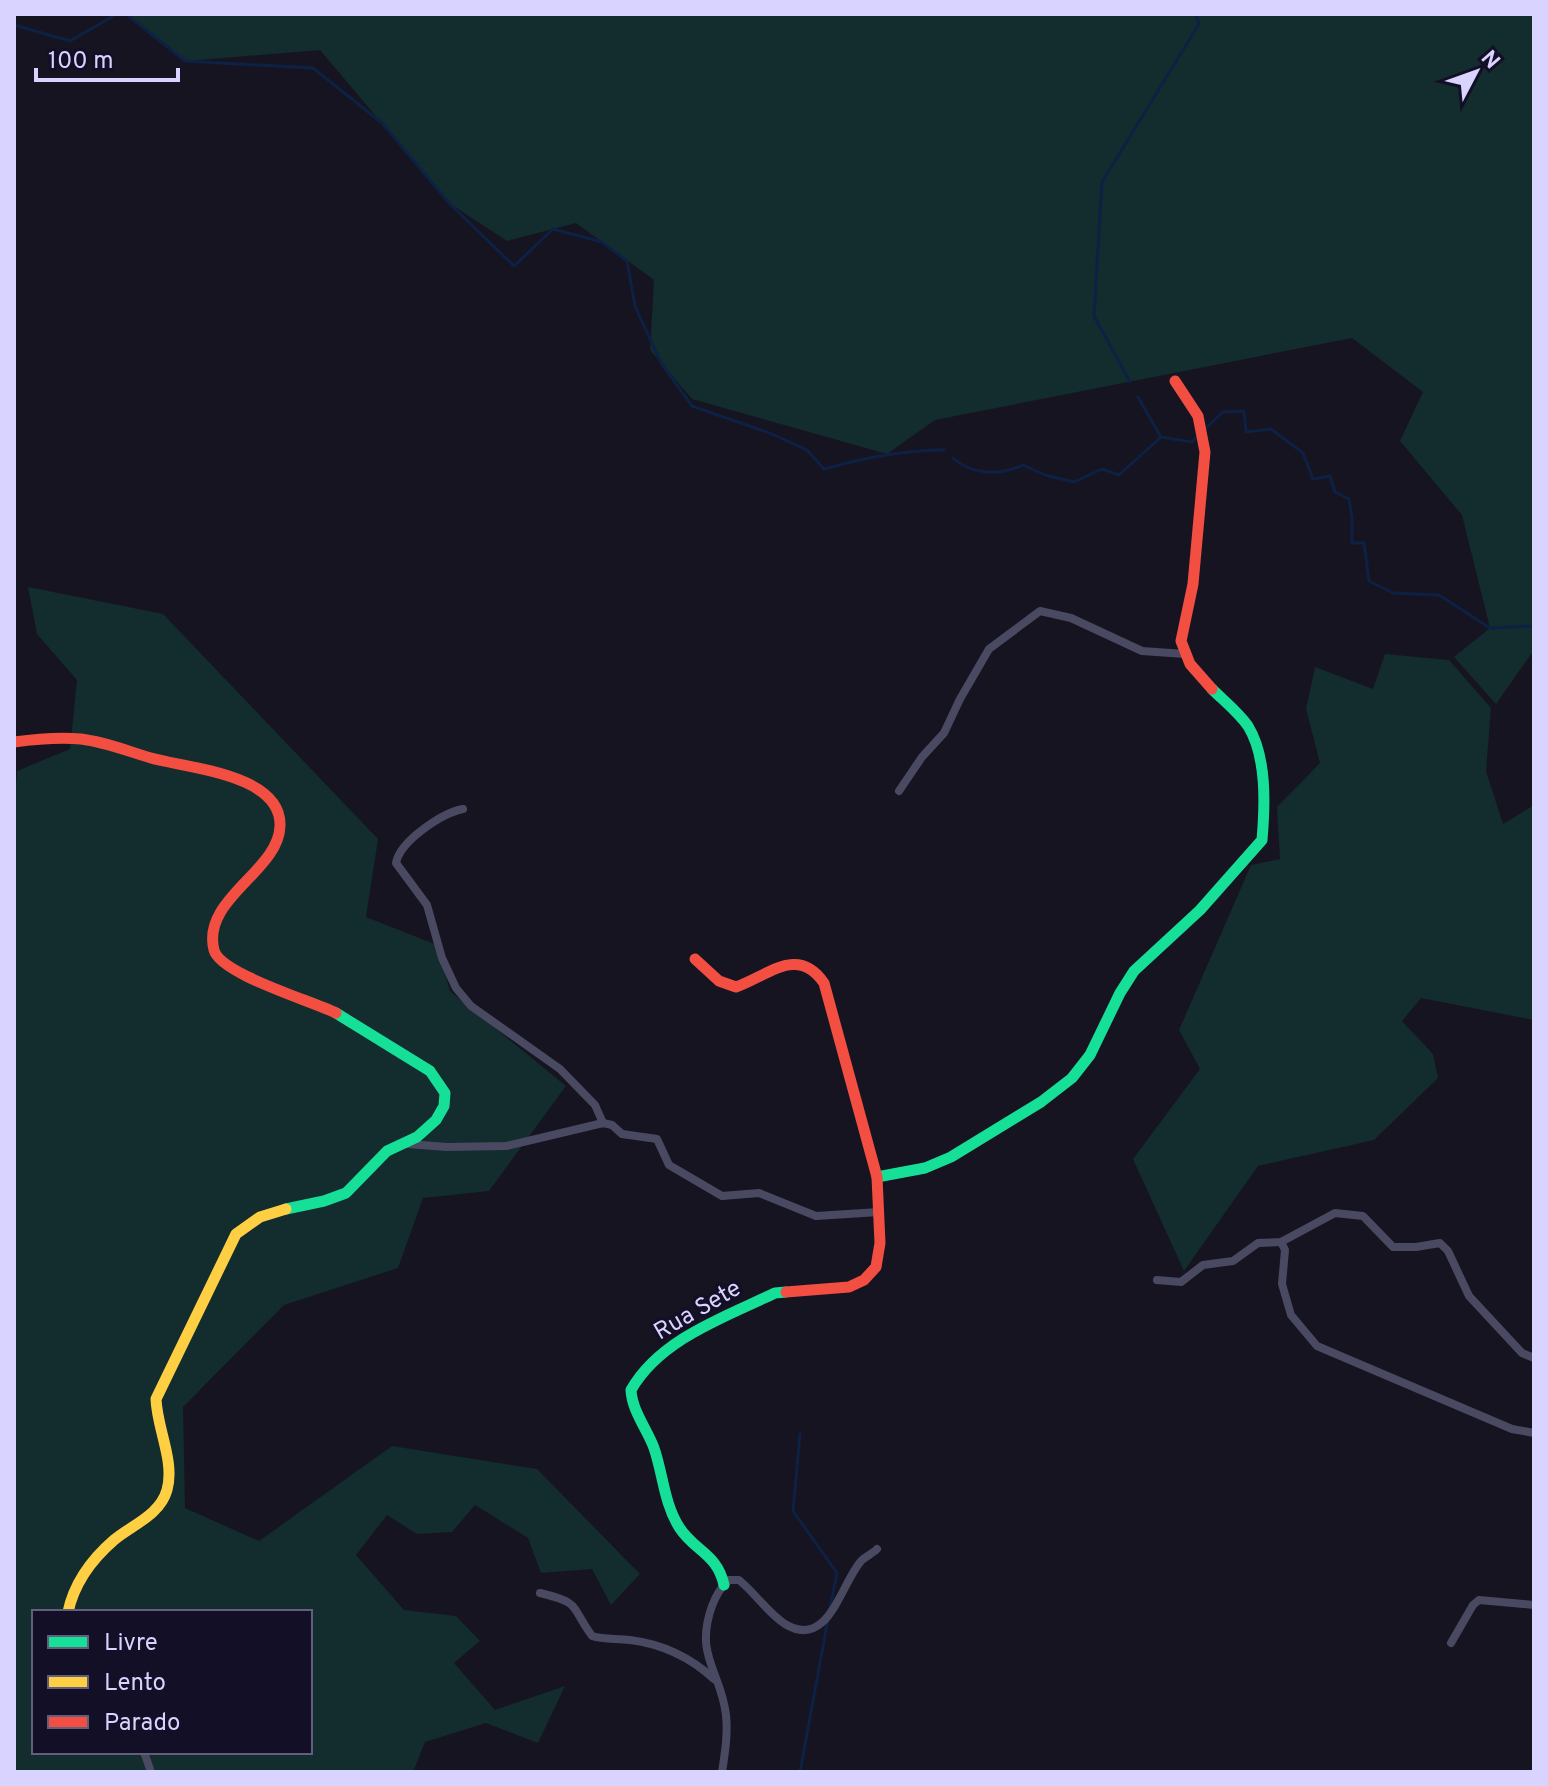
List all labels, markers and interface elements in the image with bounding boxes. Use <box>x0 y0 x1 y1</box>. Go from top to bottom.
scale bar <box>36 32 178 82</box>
north arrow <box>1436 32 1516 112</box>
text: N <box>1474 46 1505 75</box>
text: 100 m <box>48 47 114 77</box>
street label: Rua Sete <box>649 1274 747 1348</box>
legend <box>32 1610 312 1754</box>
text: Livre <box>104 1629 158 1659</box>
text: Lento <box>104 1669 166 1699</box>
text: Parado <box>104 1709 180 1739</box>

